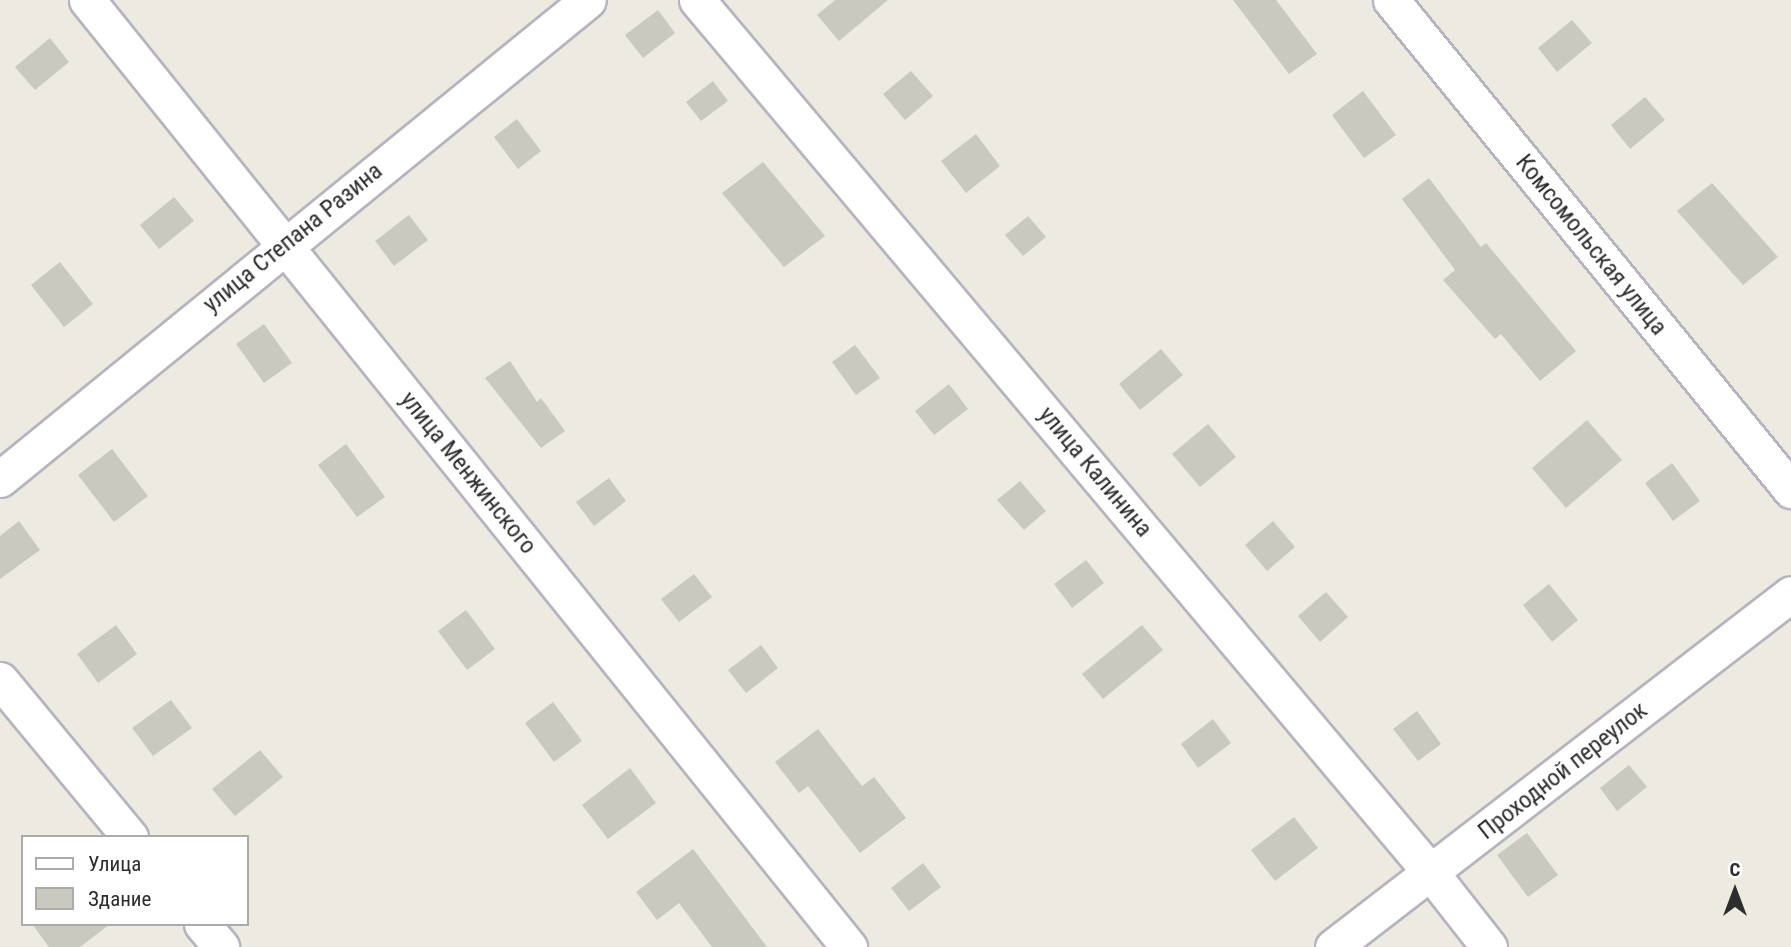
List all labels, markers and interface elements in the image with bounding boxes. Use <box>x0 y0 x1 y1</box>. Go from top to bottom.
street label: Комсомольская улица <box>1509 149 1673 341</box>
street label: улица Степана Разина <box>198 157 388 319</box>
street label: улица Менжинского <box>394 386 542 560</box>
street label: улица Калинина <box>1032 401 1158 543</box>
street label: Проходной переулок <box>1473 696 1653 846</box>
legend <box>21 835 248 926</box>
text: Улица <box>88 852 141 876</box>
north arrow <box>1700 856 1770 926</box>
text: С <box>1730 858 1740 881</box>
text: Здание <box>88 887 151 911</box>

